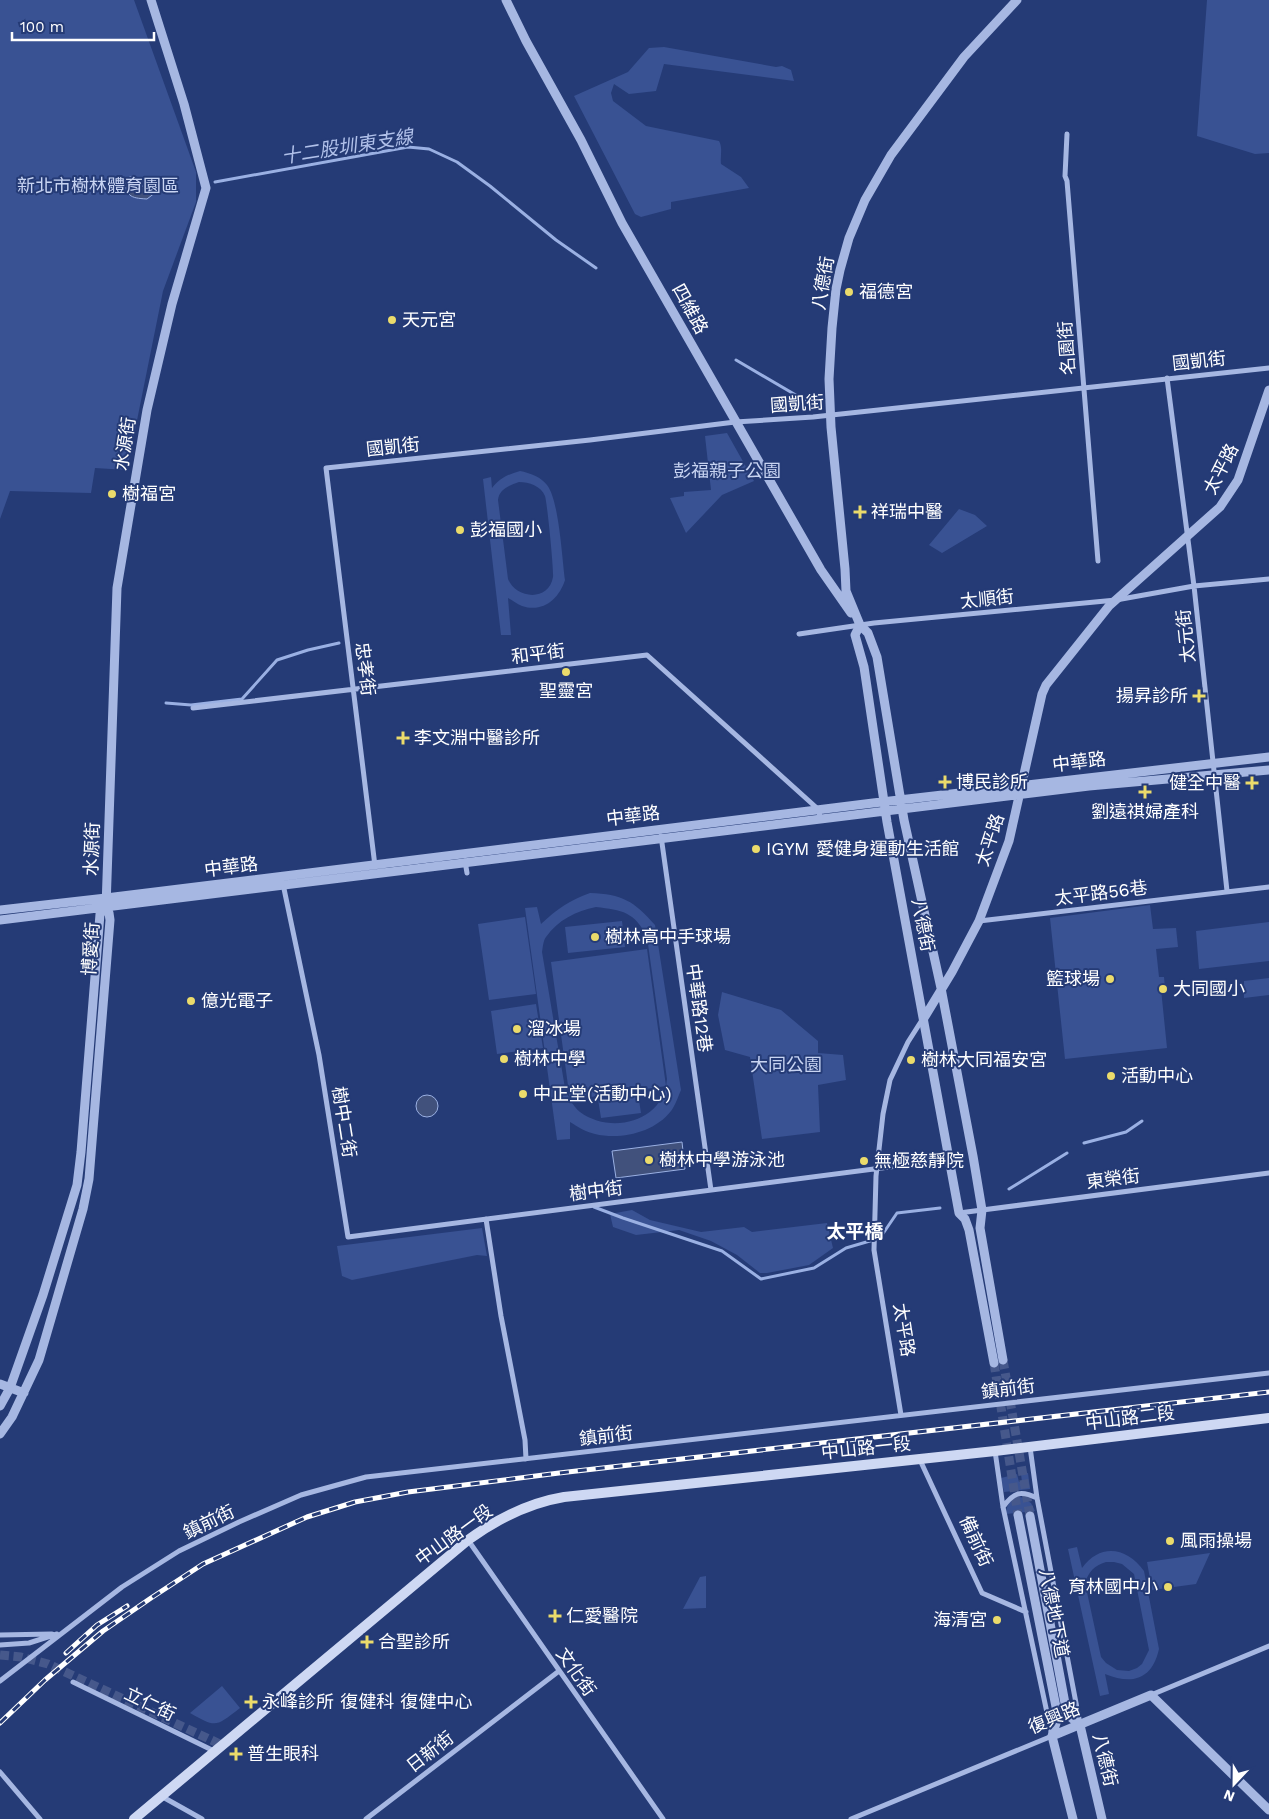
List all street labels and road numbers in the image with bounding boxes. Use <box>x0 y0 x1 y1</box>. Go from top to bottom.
street label: 八德街 <box>807 255 838 311</box>
street label: 四維路 <box>668 280 713 337</box>
street label: 名園街 <box>1054 320 1079 376</box>
street label: 國凱街 <box>1171 347 1227 374</box>
street label: 國凱街 <box>769 391 825 416</box>
street label: 水源街 <box>110 416 139 472</box>
street label: 國凱街 <box>365 433 421 460</box>
street label: 太平路 <box>1199 440 1242 498</box>
street label: 太順街 <box>959 585 1015 612</box>
street label: 太元街 <box>1172 608 1199 664</box>
street label: 和平街 <box>510 640 566 667</box>
street label: 忠孝街 <box>352 641 379 697</box>
street label: 中華路 <box>1051 748 1107 775</box>
street label: 中華路 <box>605 802 661 829</box>
street label: 太平路 <box>971 811 1008 869</box>
street label: 水源街 <box>80 822 103 876</box>
street label: 中華路 <box>203 853 259 880</box>
street label: 太平路56巷 <box>1053 876 1149 909</box>
street label: 八德街 <box>908 896 939 953</box>
street label: 博愛街 <box>78 921 103 977</box>
street label: 中華路12巷 <box>683 962 716 1054</box>
street label: 樹中二街 <box>328 1085 360 1159</box>
street label: 東榮街 <box>1085 1165 1141 1192</box>
street label: 樹中街 <box>568 1177 624 1204</box>
street label: 太平路 <box>890 1302 919 1358</box>
street label: 鎮前街 <box>980 1375 1036 1402</box>
street label: 中山路二段 <box>1084 1402 1176 1433</box>
street label: 鎮前街 <box>578 1422 634 1449</box>
street label: 中山路一段 <box>820 1432 912 1463</box>
street label: 鎮前街 <box>180 1500 238 1543</box>
street label: 中山路一段 <box>411 1500 496 1570</box>
street label: 備前街 <box>956 1512 997 1570</box>
street label: 八德地下道 <box>1036 1567 1073 1659</box>
street label: 文化街 <box>552 1644 600 1700</box>
street label: 立仁街 <box>121 1682 179 1725</box>
street label: 復興路 <box>1025 1697 1083 1738</box>
street label: 日新街 <box>402 1727 457 1777</box>
street label: 八德街 <box>1089 1731 1122 1789</box>

